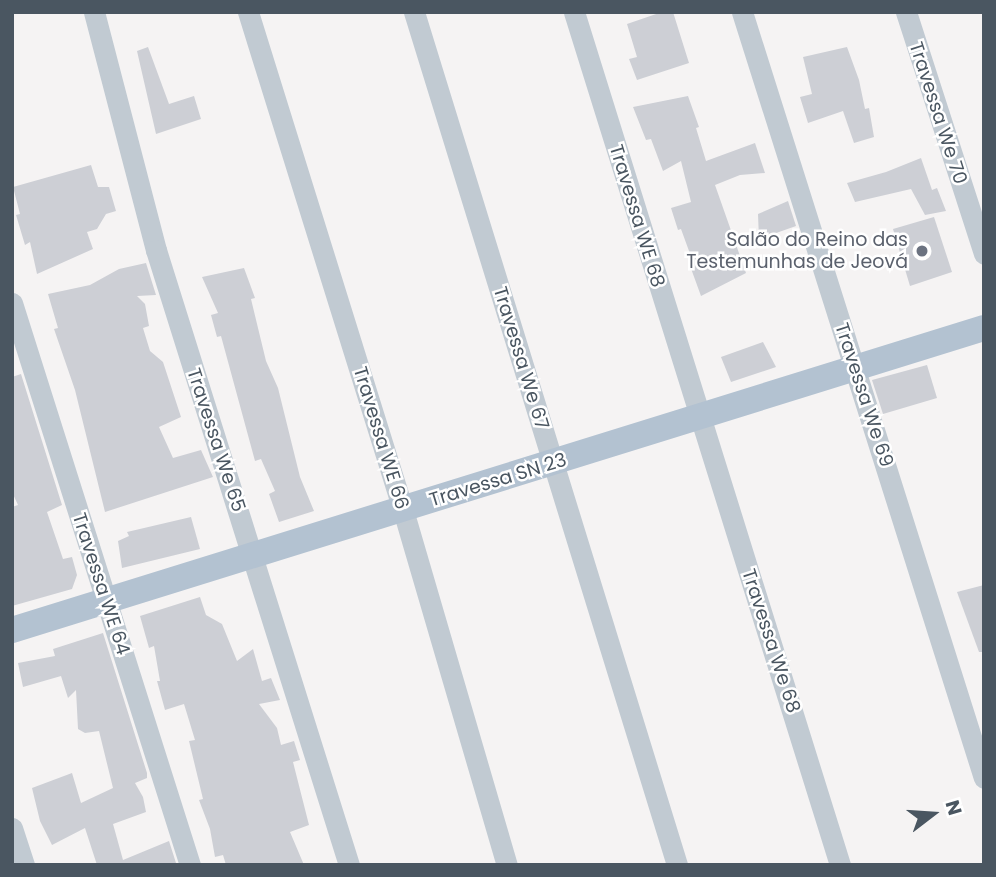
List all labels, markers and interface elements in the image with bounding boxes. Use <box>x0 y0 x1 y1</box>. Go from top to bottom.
street label: Travessa We 70 <box>904 39 972 187</box>
street label: Travessa WE 68 <box>604 142 670 290</box>
place label: Salão do Reino das Testemunhas de Jeová <box>686 229 908 273</box>
marker: Salão do Reino das Testemunhas de Jeová <box>914 243 930 259</box>
street label: Travessa We 67 <box>488 284 554 432</box>
street label: Travessa We 69 <box>830 320 898 470</box>
street label: Travessa WE 66 <box>348 364 414 512</box>
street label: Travessa We 65 <box>182 365 250 515</box>
street label: Travessa SN 23 <box>427 448 569 512</box>
street label: Travessa WE 64 <box>67 510 135 658</box>
street label: Travessa We 68 <box>737 566 805 716</box>
north arrow <box>898 779 968 849</box>
text: N <box>939 797 969 818</box>

